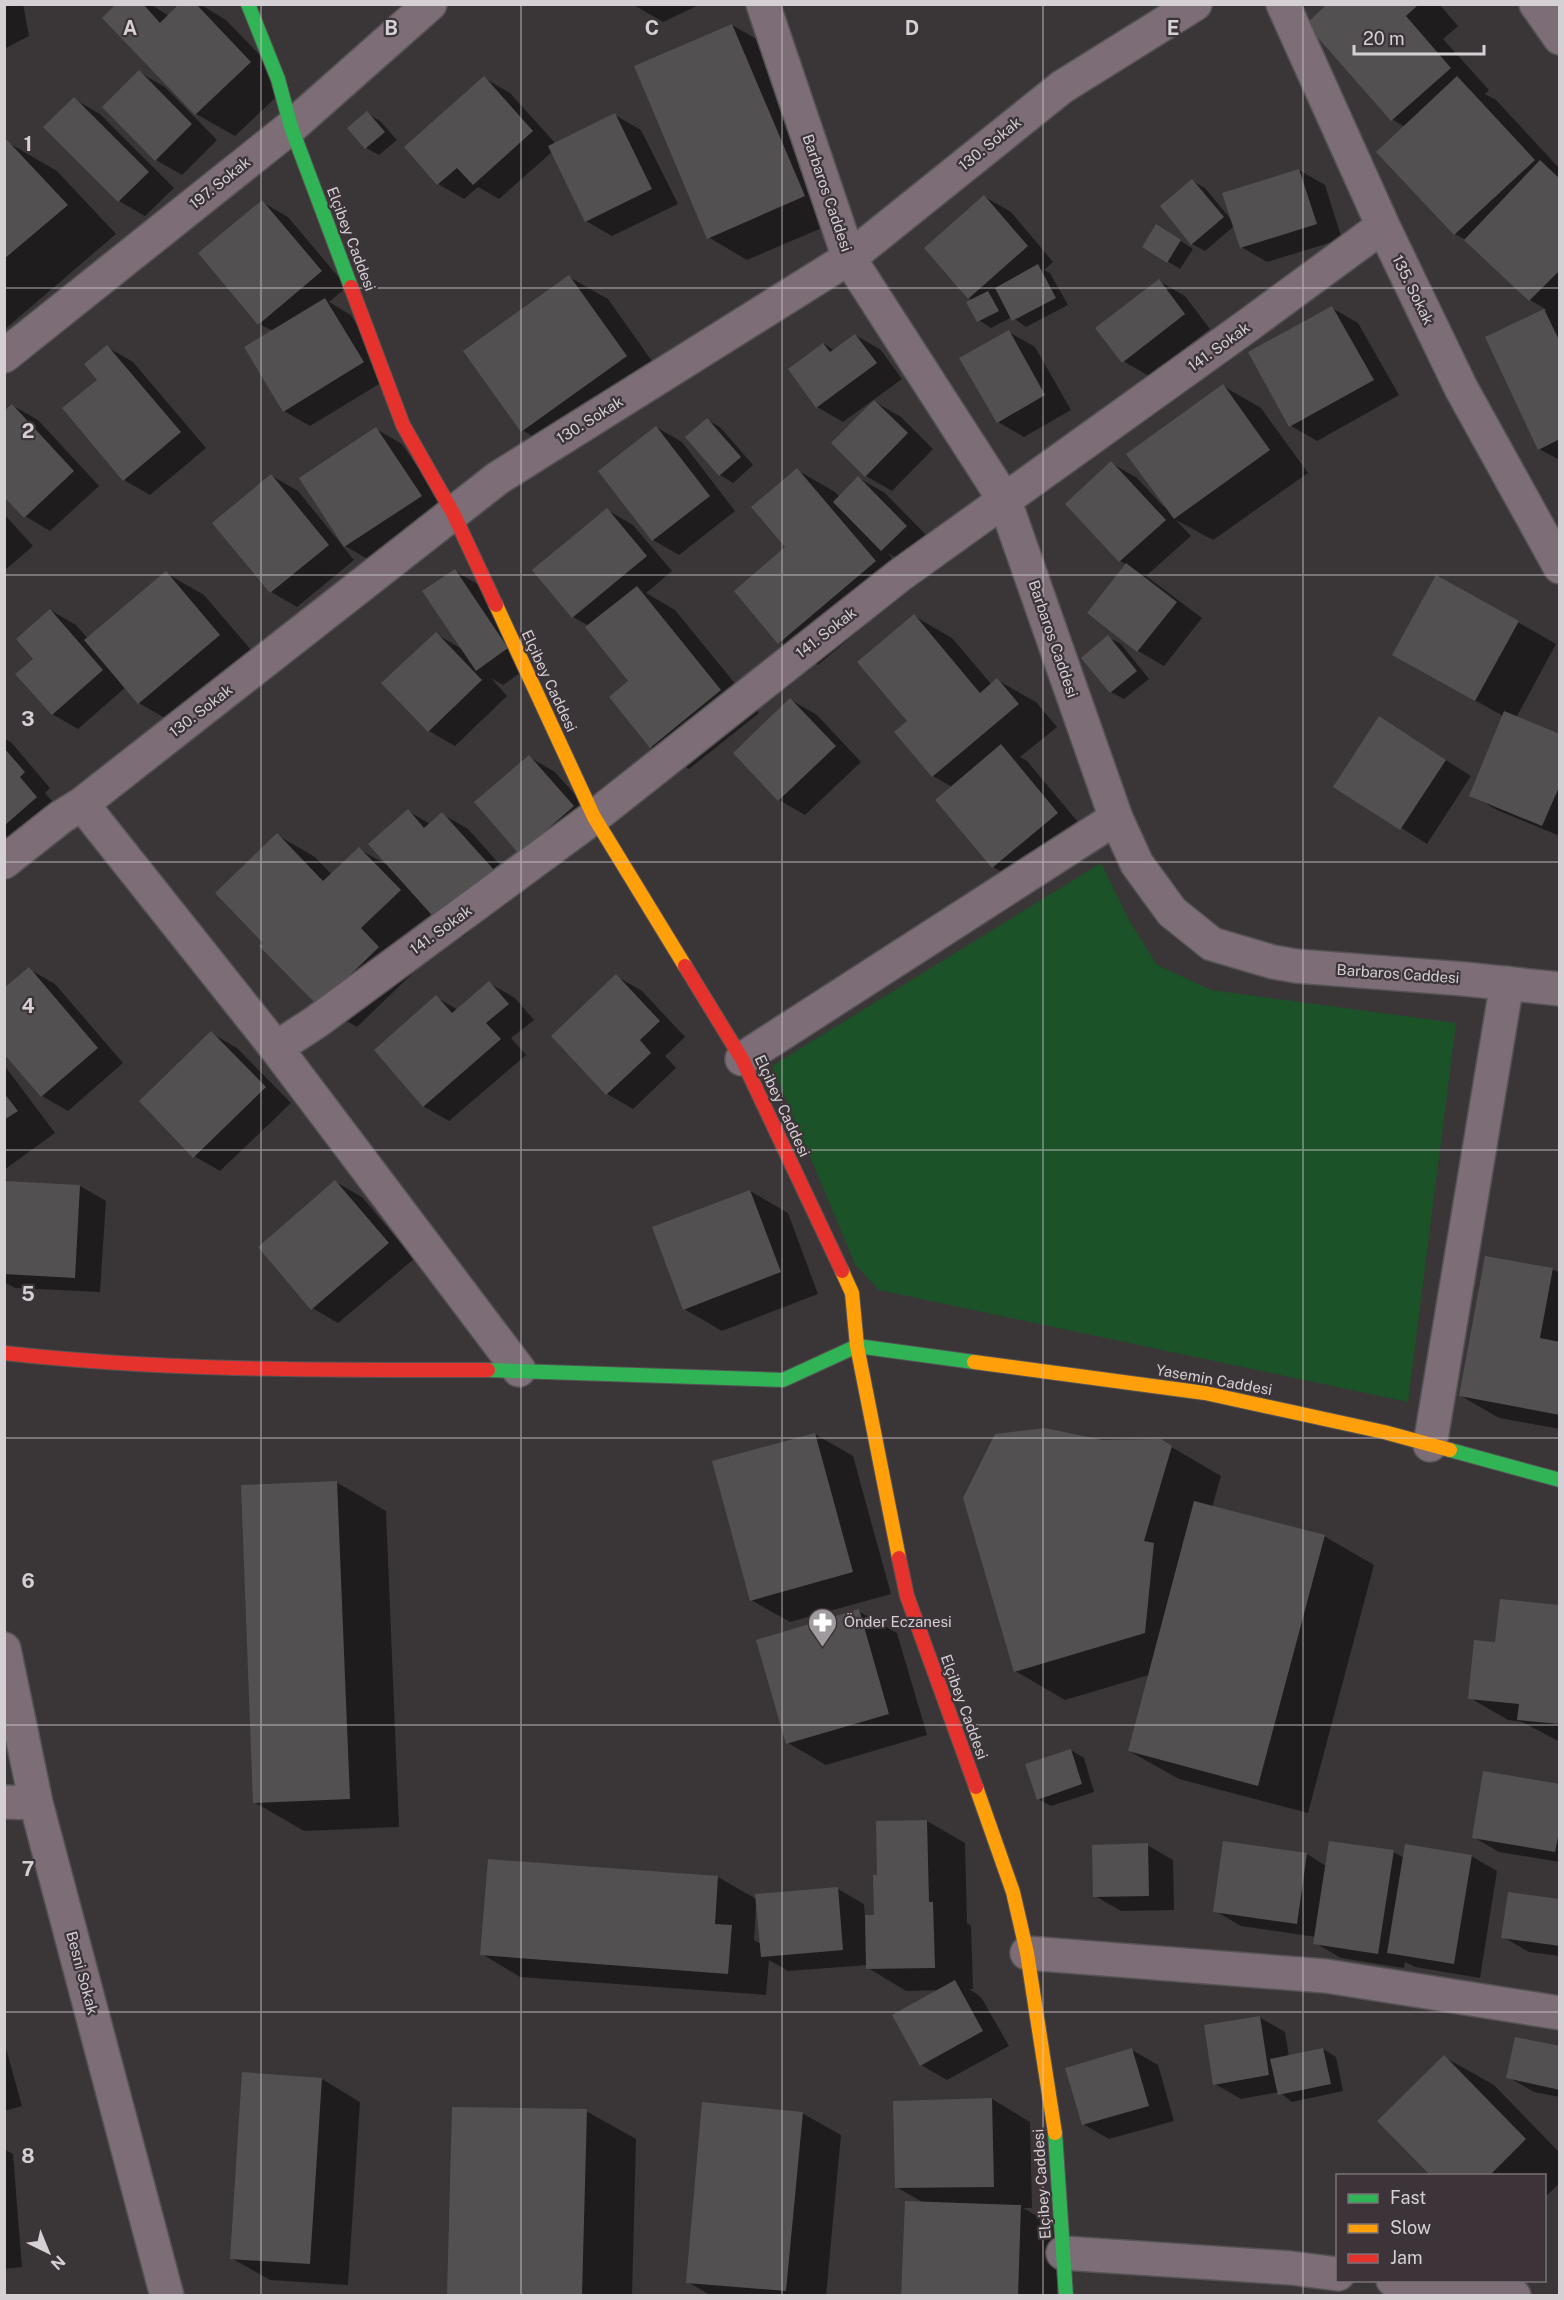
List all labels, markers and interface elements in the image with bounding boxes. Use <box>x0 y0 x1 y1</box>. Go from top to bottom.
text: A <box>123 16 137 40</box>
text: B <box>384 16 398 40</box>
text: C <box>645 16 659 40</box>
text: D <box>905 16 919 40</box>
text: E <box>1167 16 1179 40</box>
scale bar <box>1354 18 1484 56</box>
text: 20 m <box>1363 28 1405 49</box>
street label: 130. Sokak <box>955 113 1024 174</box>
text: 1 <box>24 132 32 156</box>
street label: Barbaros Caddesi <box>799 132 856 254</box>
street label: 197. Sokak <box>186 153 253 212</box>
street label: Elçibey Caddesi <box>324 184 379 293</box>
street label: 135. Sokak <box>1389 252 1438 327</box>
street label: 141. Sokak <box>1185 319 1253 375</box>
street label: 130. Sokak <box>553 392 626 447</box>
text: 2 <box>22 419 34 443</box>
street label: Barbaros Caddesi <box>1025 578 1082 700</box>
street label: 141. Sokak <box>792 604 859 661</box>
street label: Elçibey Caddesi <box>518 627 580 734</box>
street label: 130. Sokak <box>166 681 235 740</box>
text: 3 <box>21 707 35 731</box>
street label: 141. Sokak <box>407 902 475 958</box>
street label: Barbaros Caddesi <box>1336 961 1460 986</box>
text: 4 <box>21 994 35 1018</box>
street label: Elçibey Caddesi <box>751 1052 813 1159</box>
text: 5 <box>21 1282 35 1306</box>
street label: Yasemin Caddesi <box>1155 1361 1274 1398</box>
text: 6 <box>21 1569 35 1593</box>
pharmacy icon: Önder Eczanesi <box>807 1606 839 1648</box>
place label: Önder Eczanesi <box>844 1612 952 1630</box>
street label: Elçibey Caddesi <box>938 1652 991 1762</box>
text: 7 <box>22 1857 34 1881</box>
street label: Besni Sokak <box>63 1929 102 2016</box>
street label: Elçibey Caddesi <box>1029 2128 1054 2240</box>
text: 8 <box>21 2144 35 2168</box>
legend <box>1336 2174 1546 2282</box>
text: Fast <box>1390 2187 1426 2208</box>
text: Slow <box>1390 2217 1431 2238</box>
north arrow <box>18 2222 78 2282</box>
text: Jam <box>1390 2247 1423 2268</box>
text: N <box>47 2251 69 2274</box>

